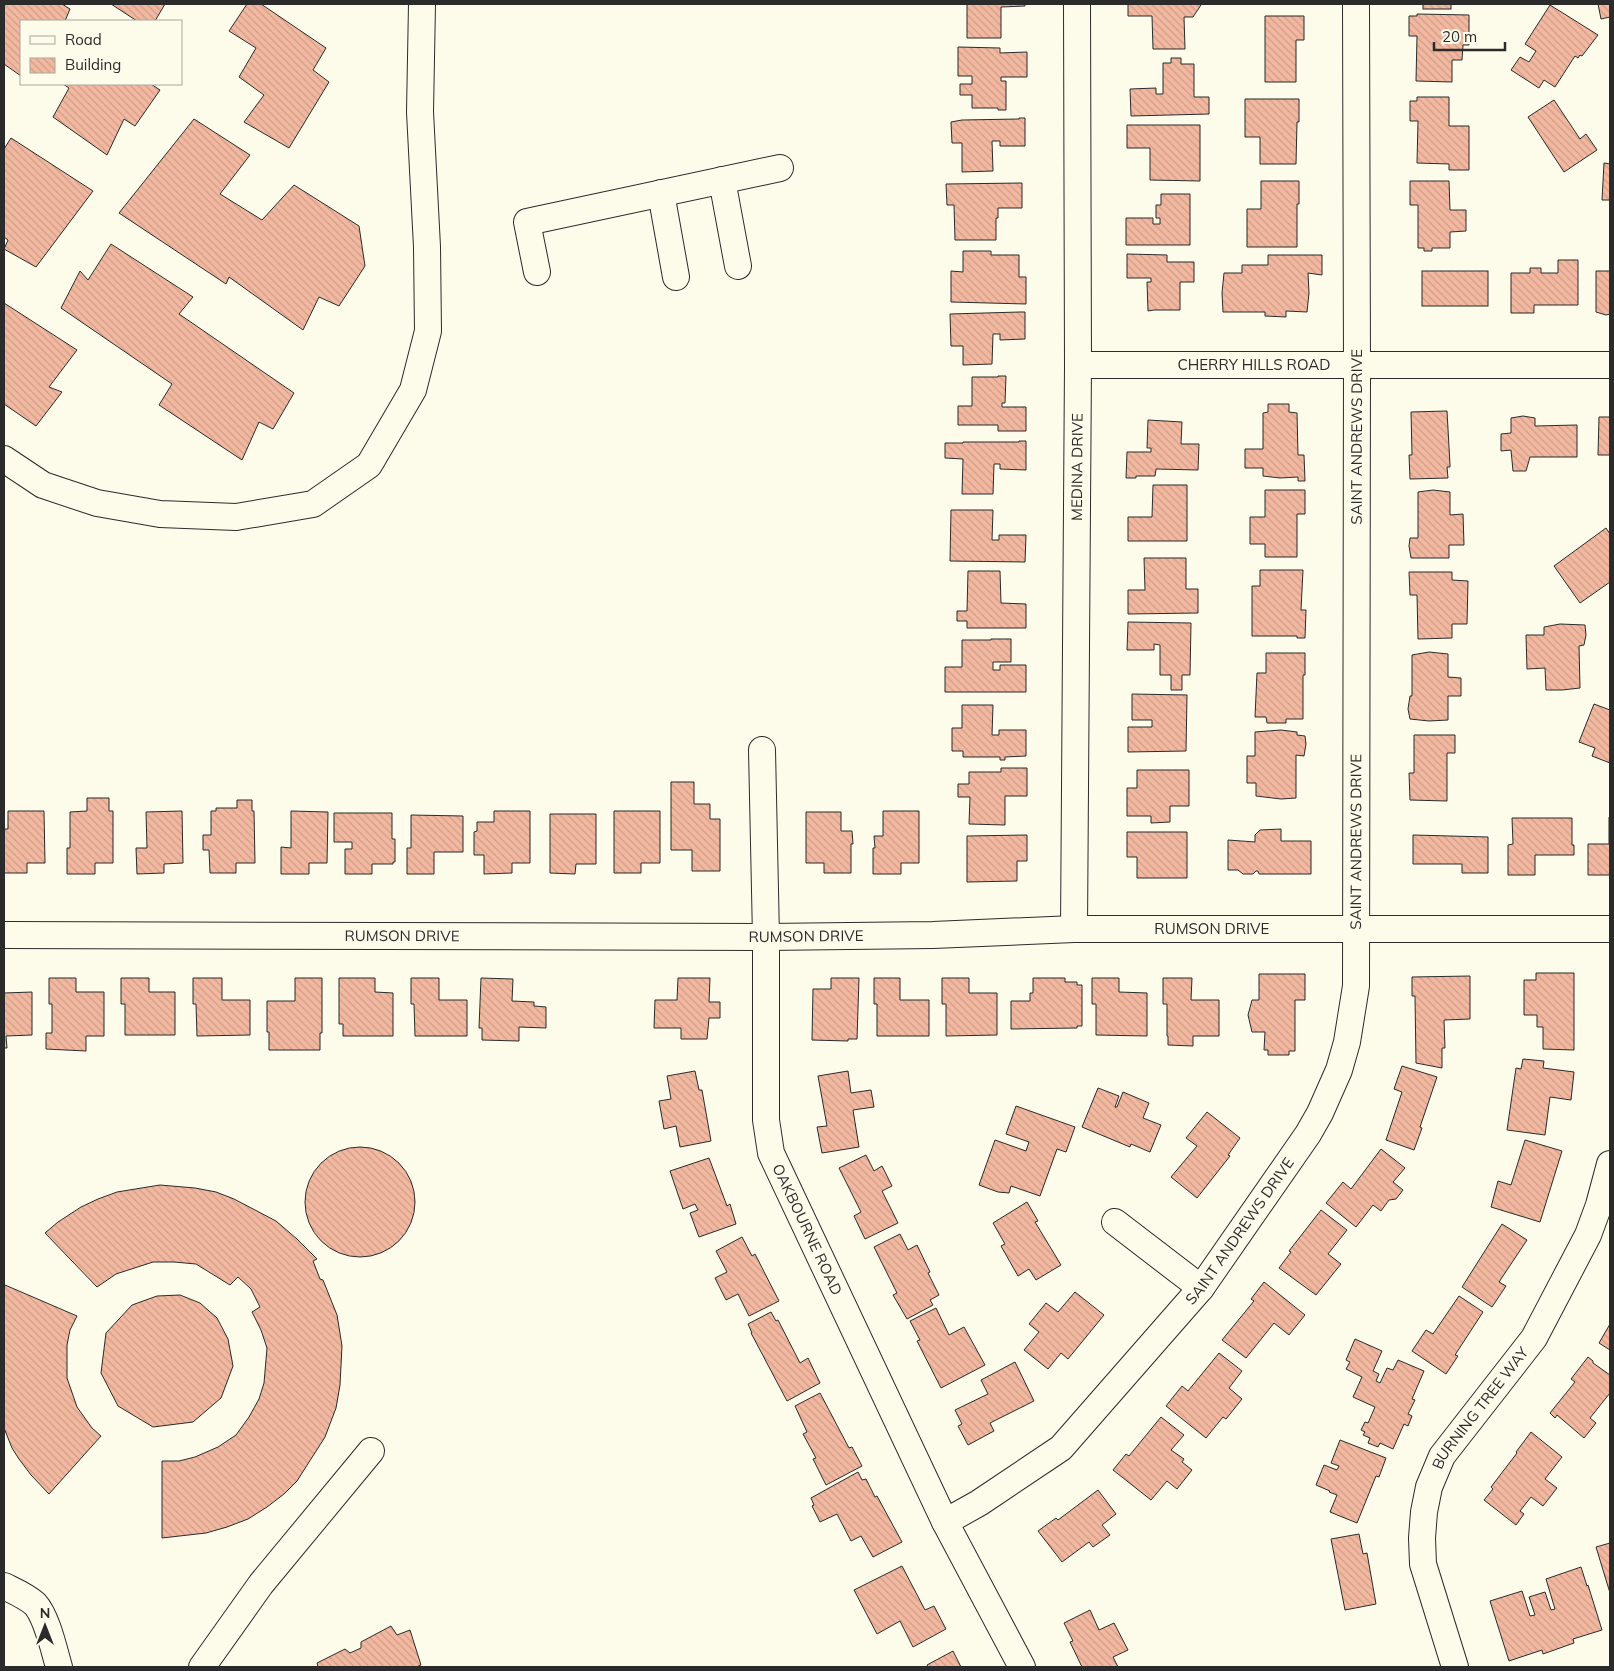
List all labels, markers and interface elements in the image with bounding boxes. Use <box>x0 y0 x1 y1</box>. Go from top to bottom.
legend <box>20 20 182 85</box>
scale bar <box>1434 20 1505 52</box>
text: 20 m <box>1442 27 1477 46</box>
text: Road <box>65 30 102 49</box>
text: Building <box>65 55 121 74</box>
street label: SAINT ANDREWS DRIVE <box>1347 349 1366 525</box>
street label: CHERRY HILLS ROAD <box>1177 355 1331 374</box>
street label: MEDINA DRIVE <box>1067 413 1087 521</box>
street label: SAINT ANDREWS DRIVE <box>1346 754 1365 930</box>
street label: RUMSON DRIVE <box>1154 919 1270 938</box>
street label: RUMSON DRIVE <box>344 926 460 945</box>
street label: RUMSON DRIVE <box>748 926 864 946</box>
street label: SAINT ANDREWS DRIVE <box>1181 1154 1298 1308</box>
street label: OAKBOURNE ROAD <box>768 1161 847 1298</box>
street label: BURNING TREE WAY <box>1428 1342 1533 1472</box>
north arrow <box>20 1601 70 1651</box>
text: N <box>40 1604 50 1622</box>

